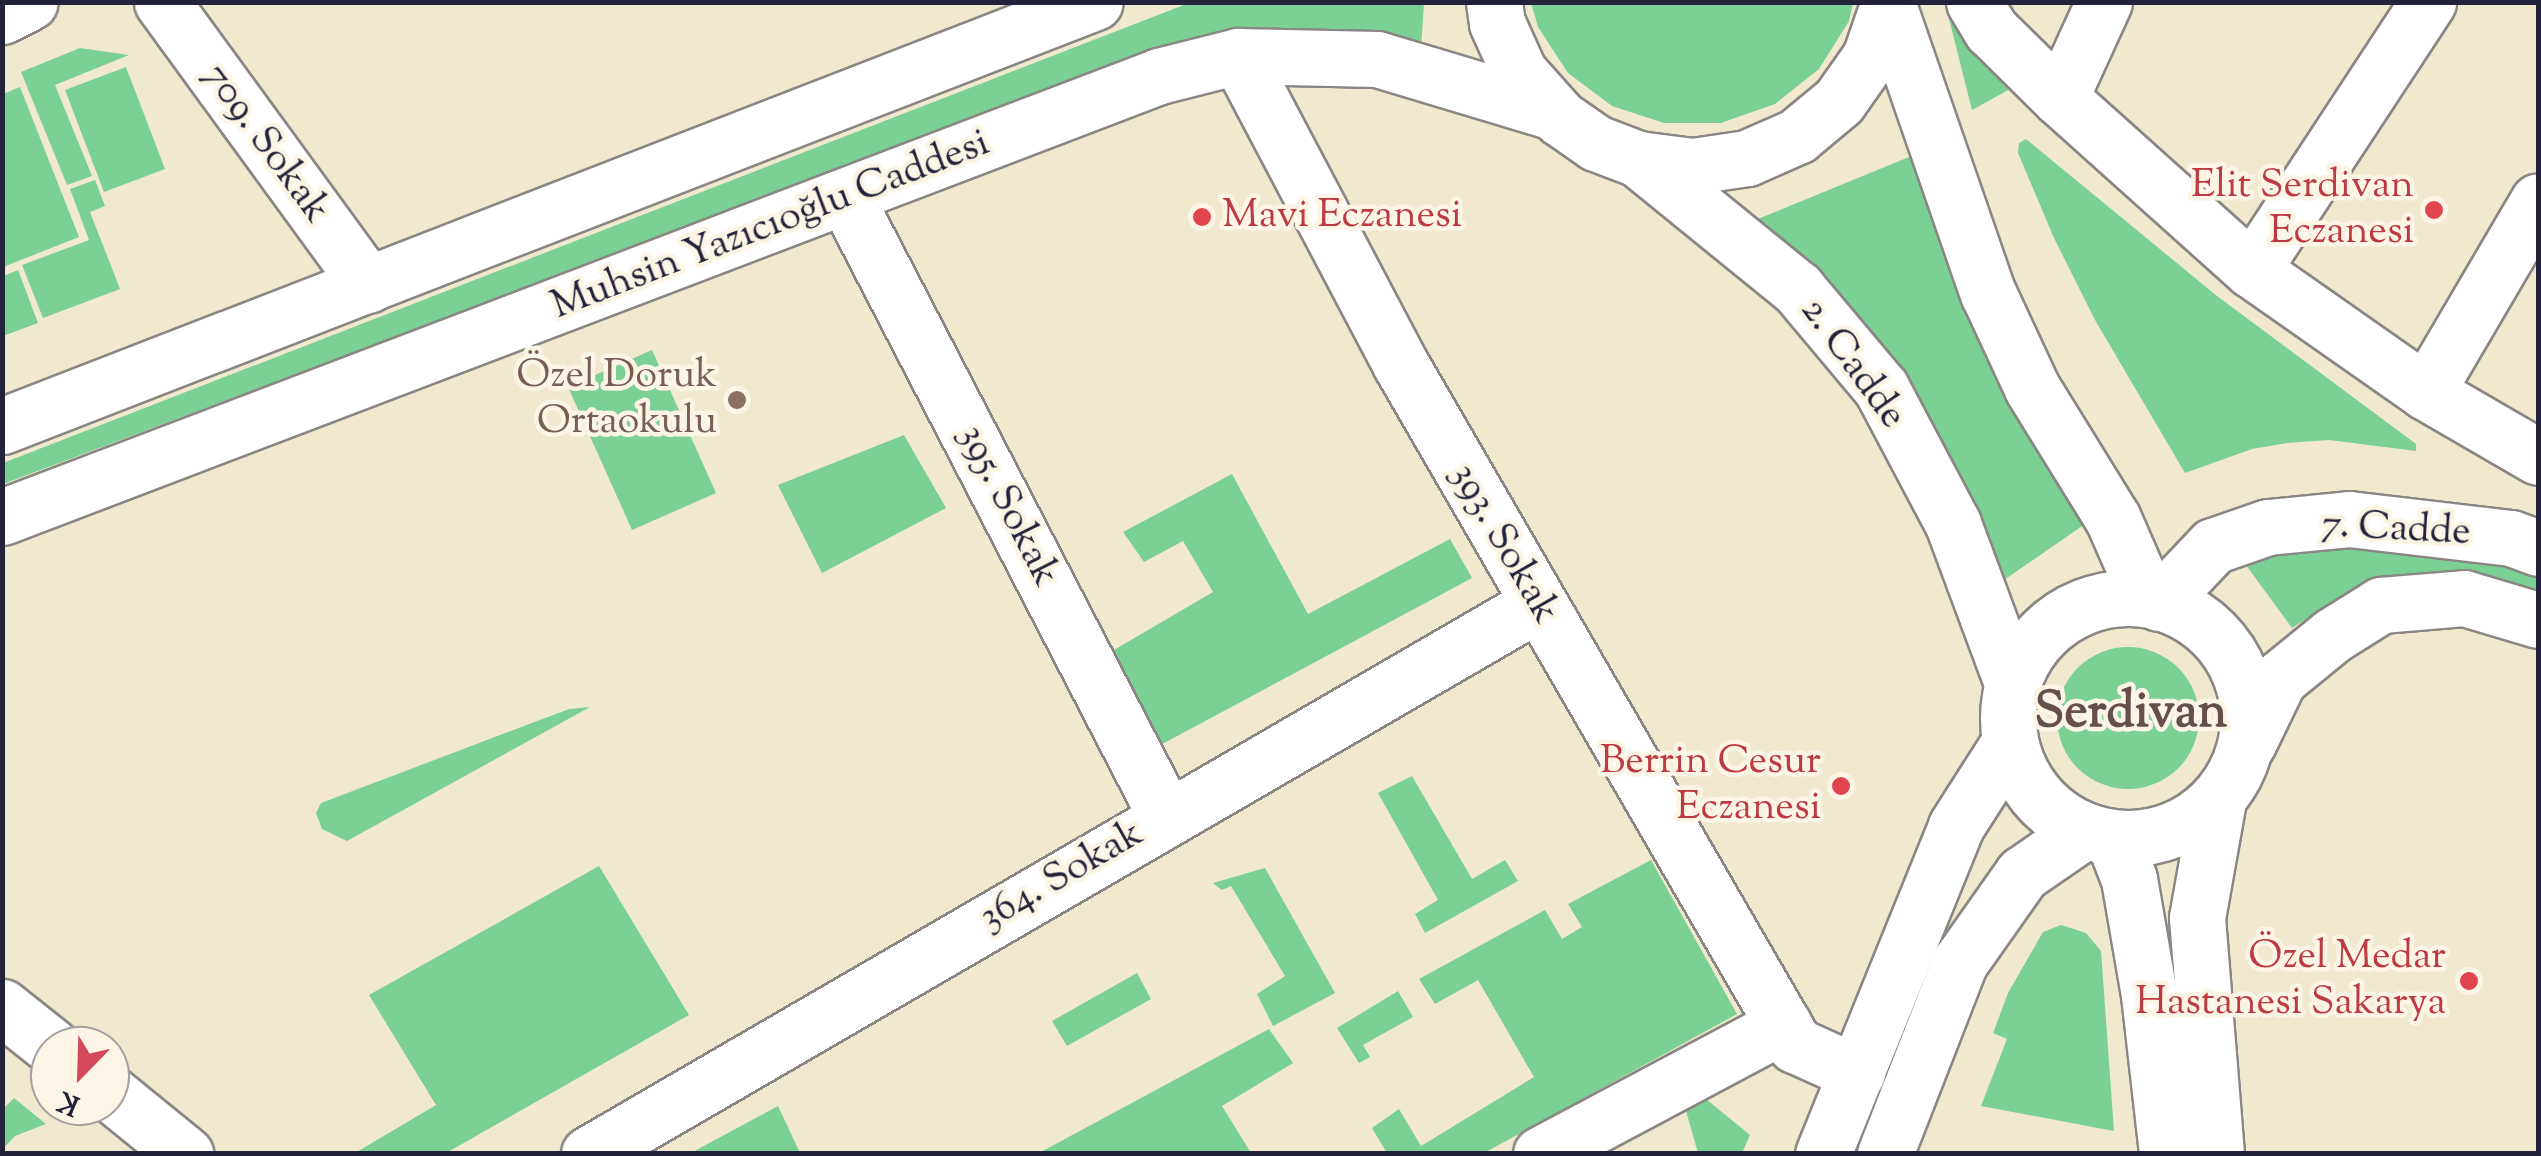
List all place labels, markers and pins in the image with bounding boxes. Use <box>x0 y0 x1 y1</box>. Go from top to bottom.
place label: Elit Serdivan Eczanesi <box>2191 163 2414 257</box>
place label: Mavi Eczanesi <box>1222 193 1462 241</box>
marker: Elit Serdivan Eczanesi <box>2423 199 2445 221</box>
marker: Mavi Eczanesi <box>1191 206 1213 228</box>
place label: Özel Doruk Ortaokulu <box>516 353 717 447</box>
marker: Özel Doruk Ortaokulu <box>726 389 748 411</box>
place label: Berrin Cesur Eczanesi <box>1600 739 1821 833</box>
marker: Berrin Cesur Eczanesi <box>1830 775 1852 797</box>
place label: Özel Medar Hastanesi Sakarya <box>2135 934 2446 1028</box>
marker: Özel Medar Hastanesi Sakarya <box>2456 968 2482 994</box>

